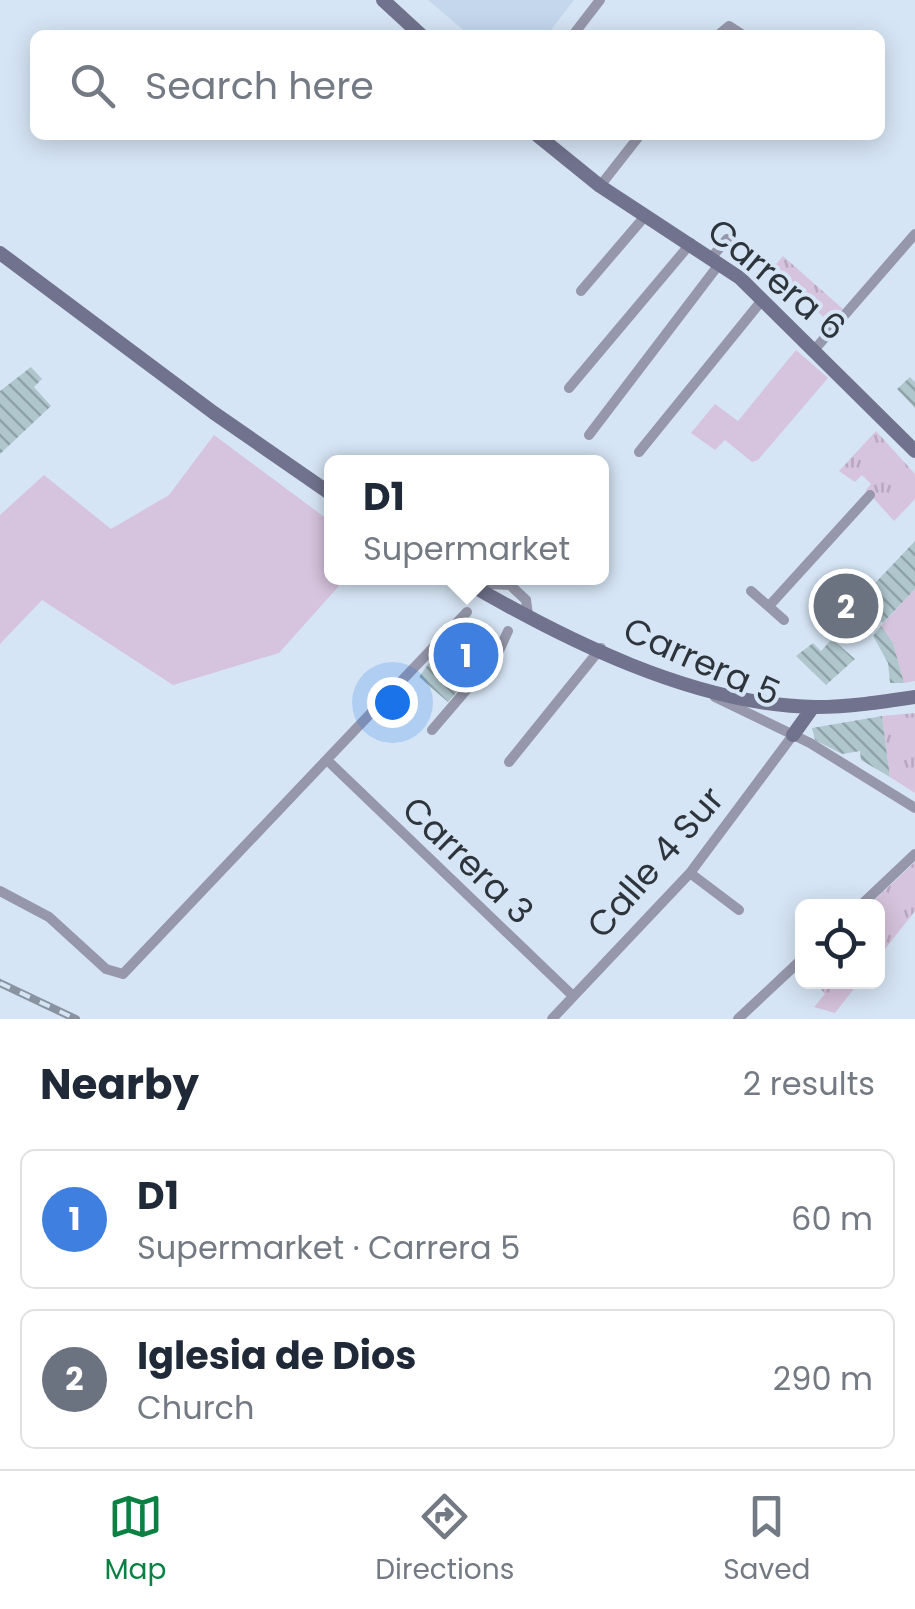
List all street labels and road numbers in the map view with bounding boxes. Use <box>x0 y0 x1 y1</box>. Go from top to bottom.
street label: Carrera 6 <box>697 207 857 351</box>
street label: Carrera 5 <box>616 605 788 717</box>
street label: Calle 4 Sur <box>575 776 735 948</box>
street label: Carrera 3 <box>392 785 544 935</box>

